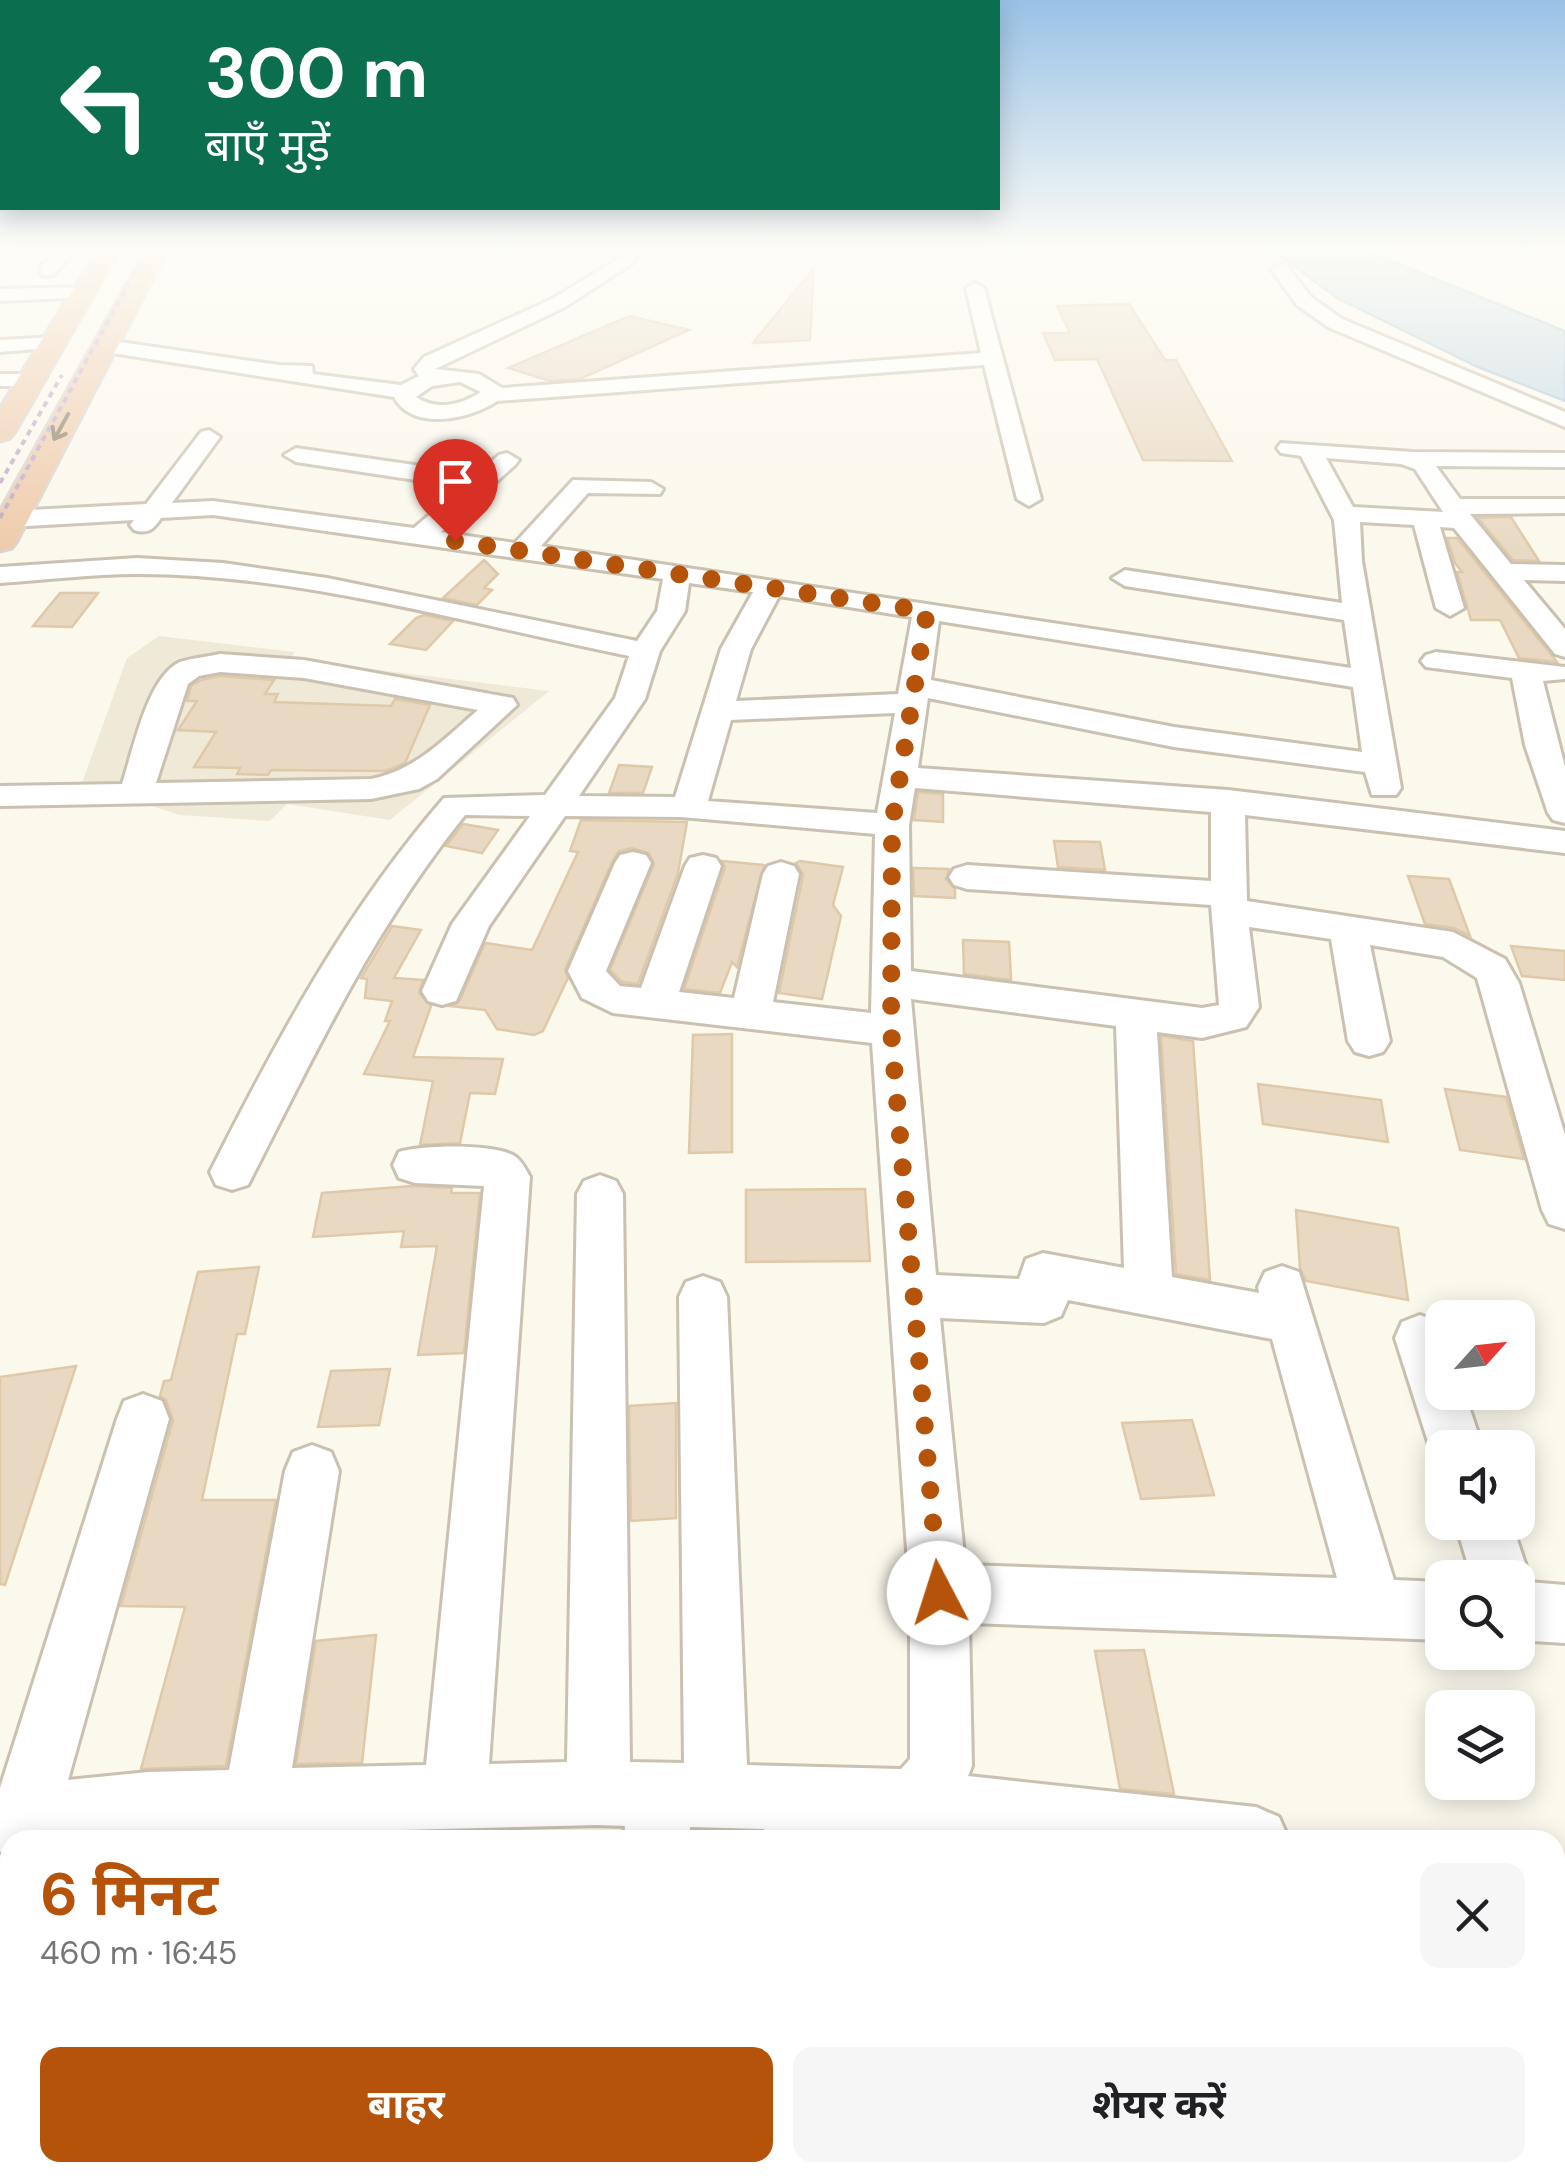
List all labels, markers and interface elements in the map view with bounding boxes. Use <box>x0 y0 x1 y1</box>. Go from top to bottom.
text: 300 m <box>205 28 428 119</box>
icon: left <box>40 40 170 170</box>
text: बाएँ मुड़ें <box>205 116 330 175</box>
one-way arrow <box>51 412 71 441</box>
pin <box>413 439 498 542</box>
icon: arrive <box>428 454 483 509</box>
north arrow <box>1425 1300 1535 1410</box>
map controls <box>1425 1300 1535 1800</box>
button: sound <box>1425 1430 1535 1540</box>
position arrow <box>887 1541 991 1645</box>
button: search <box>1425 1560 1535 1670</box>
button: layers <box>1425 1690 1535 1800</box>
text: 6 मिनट <box>40 1855 218 1934</box>
button: close <box>1420 1863 1525 1968</box>
text: 460 m · 16:45 <box>40 1932 237 1974</box>
button: बाहर <box>40 2047 773 2162</box>
button: शेयर करें <box>793 2047 1525 2162</box>

